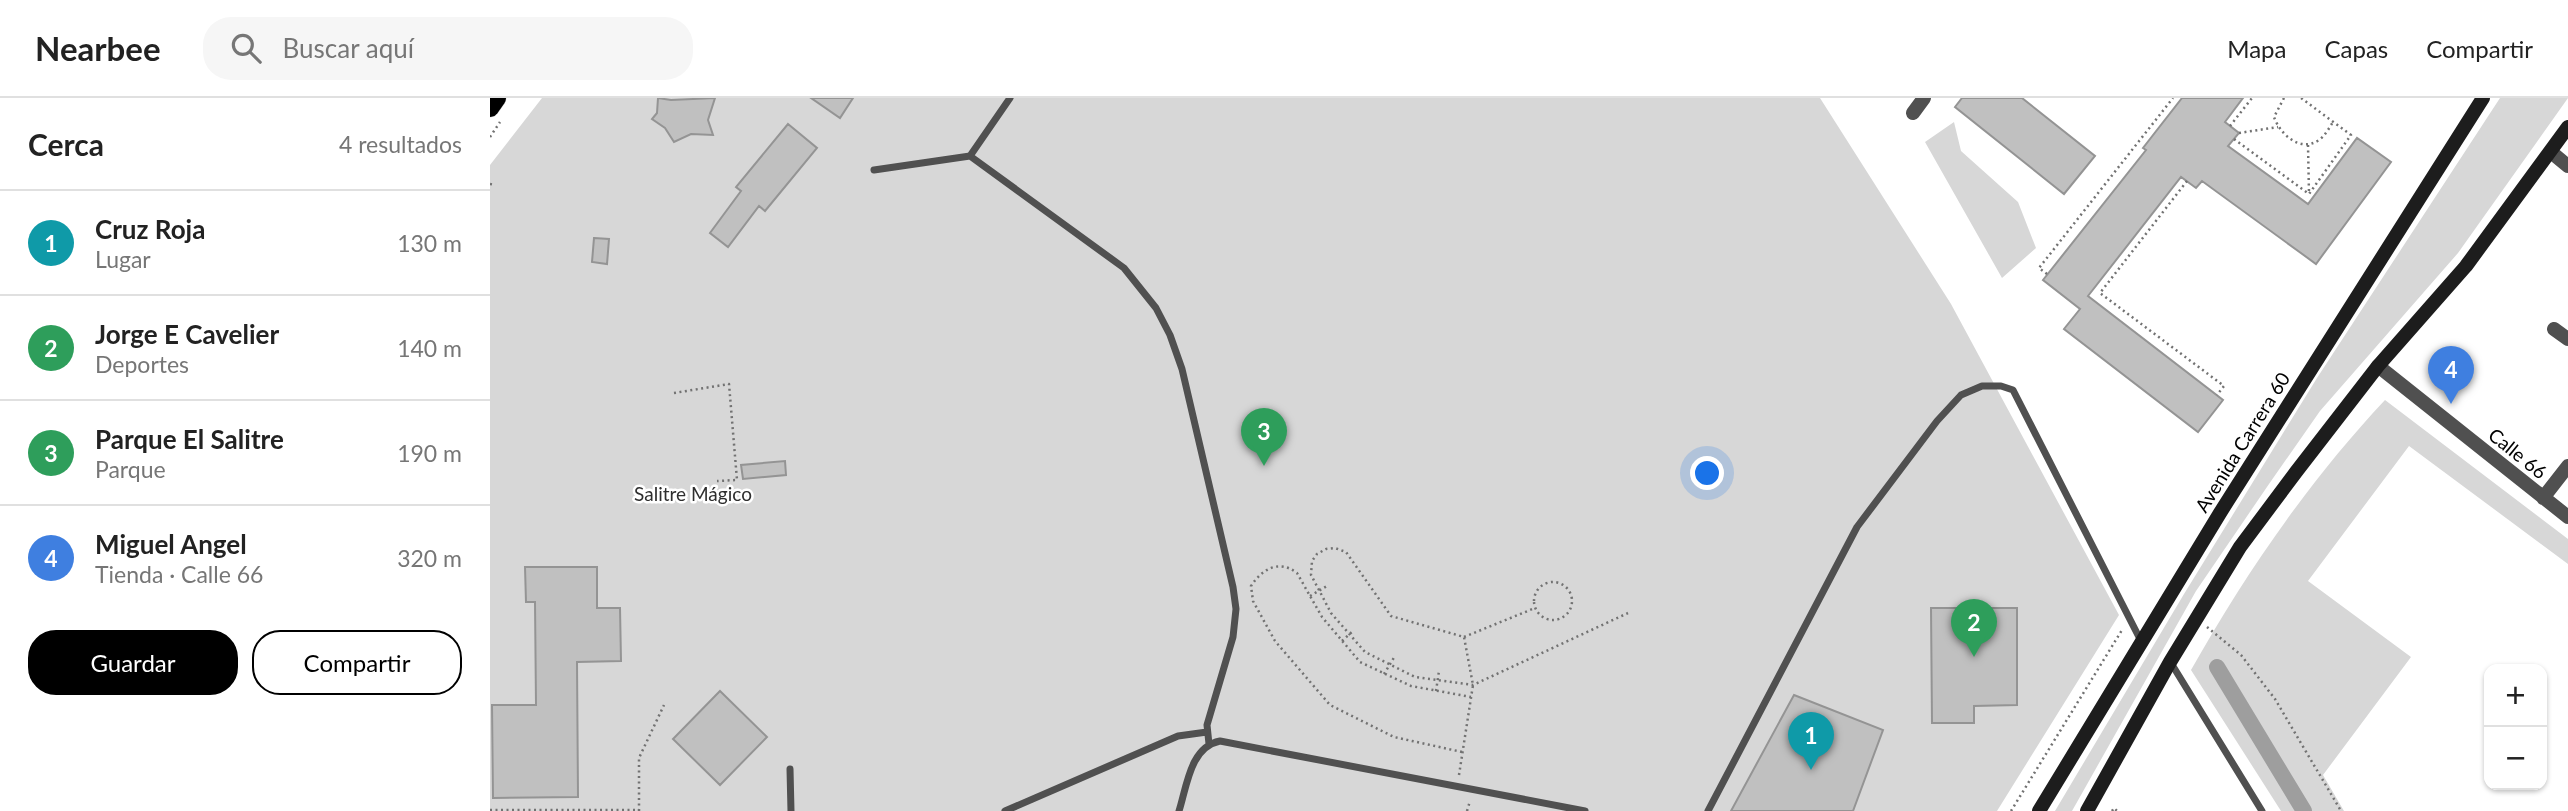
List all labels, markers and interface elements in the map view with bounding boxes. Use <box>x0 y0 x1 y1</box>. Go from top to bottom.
search box <box>203 17 693 80</box>
text: Nearbee <box>35 28 161 68</box>
icon: search <box>227 29 265 67</box>
text: Buscar aquí <box>283 32 414 64</box>
text: Mapa <box>2227 34 2286 63</box>
text: Capas <box>2324 34 2388 63</box>
text: Compartir <box>2426 34 2533 63</box>
text: Cerca <box>28 126 104 162</box>
text: 4 resultados <box>339 130 462 158</box>
text: Cruz Roja <box>95 213 205 245</box>
text: 1 <box>44 229 58 257</box>
text: 130 m <box>397 229 462 257</box>
text: Lugar <box>95 245 151 273</box>
text: Jorge E Cavelier <box>95 318 279 350</box>
text: 2 <box>44 334 58 362</box>
text: 140 m <box>397 334 462 362</box>
pin: 4 <box>2428 346 2474 404</box>
text: Deportes <box>95 350 189 378</box>
street label: Avenida Carrera 60 <box>2190 368 2294 516</box>
pin: 3 <box>1241 408 1287 466</box>
text: Parque El Salitre <box>95 423 284 455</box>
street label: Calle 66 <box>2484 423 2552 483</box>
text: 3 <box>44 439 58 467</box>
text: 190 m <box>397 439 462 467</box>
text: Parque <box>95 455 166 483</box>
your location <box>1690 456 1724 490</box>
park label: Salitre Mágico <box>634 482 752 505</box>
text: Miguel Angel <box>95 528 247 560</box>
text: 4 <box>44 544 58 572</box>
text: 320 m <box>397 544 462 572</box>
text: Tienda · Calle 66 <box>95 560 263 588</box>
pin: 2 <box>1951 599 1997 657</box>
button: Guardar <box>28 630 238 695</box>
button: Compartir <box>252 630 462 695</box>
map controls <box>2484 664 2547 790</box>
button: + <box>2484 664 2547 727</box>
pin: 1 <box>1788 712 1834 770</box>
button: − <box>2484 727 2547 790</box>

